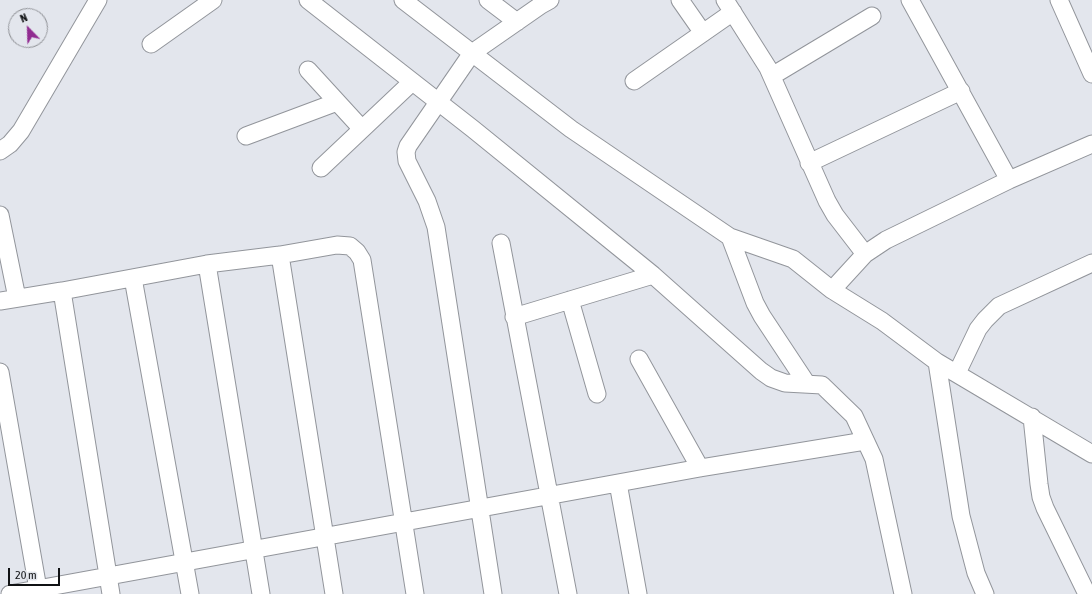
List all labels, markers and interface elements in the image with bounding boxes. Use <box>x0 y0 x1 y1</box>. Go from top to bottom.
north arrow <box>8 8 48 48</box>
text: N <box>18 11 29 25</box>
scale bar <box>10 560 62 586</box>
text: 20 m <box>15 568 37 582</box>

